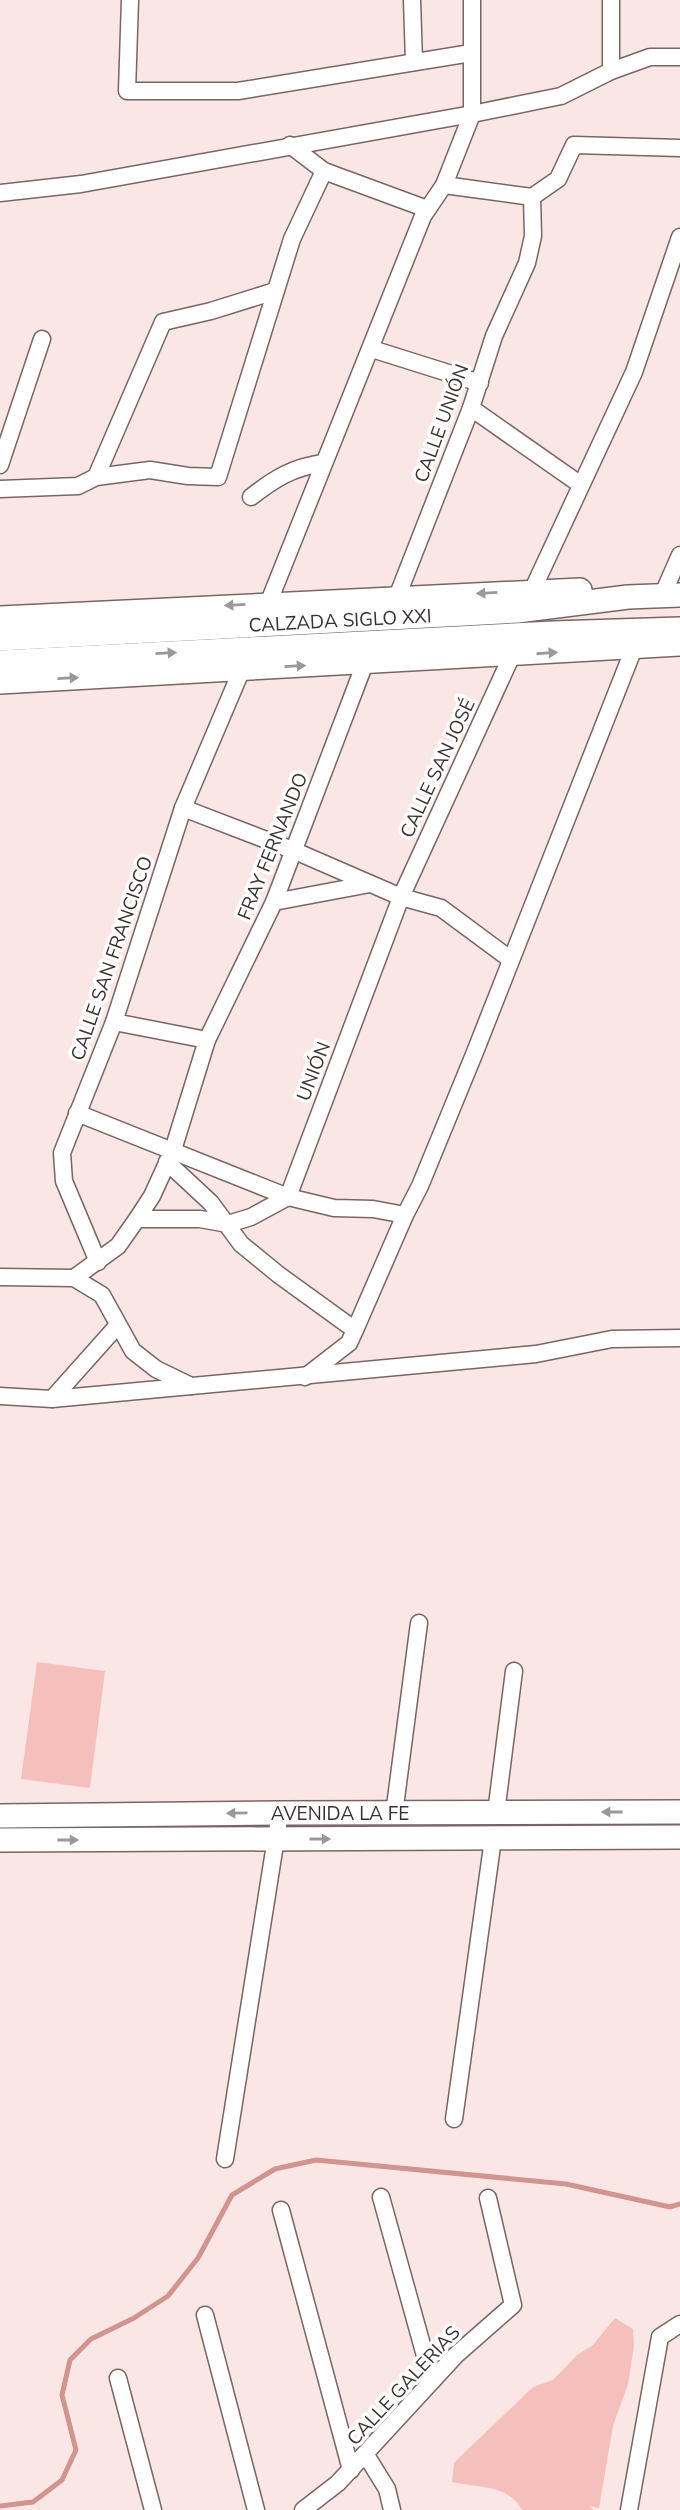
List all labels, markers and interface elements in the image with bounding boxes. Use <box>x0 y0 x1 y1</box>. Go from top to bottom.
street label: CALLE UNIÓN <box>408 360 475 486</box>
one-way arrow <box>476 588 498 599</box>
one-way arrow <box>224 600 246 611</box>
street label: CALZADA SIGLO XXI <box>248 603 432 639</box>
one-way arrow <box>155 647 177 658</box>
one-way arrow <box>536 647 558 658</box>
one-way arrow <box>285 661 307 672</box>
one-way arrow <box>57 672 79 683</box>
street label: CALLE SAN JOSÉ <box>394 695 482 842</box>
street label: FRAY FERNANDO <box>232 769 314 924</box>
street label: CALLE SAN FRANCISCO <box>65 853 159 1064</box>
street label: UNIÓN <box>291 1038 337 1105</box>
street label: AVENIDA LA FE <box>271 1801 409 1827</box>
one-way arrow <box>601 1806 623 1818</box>
one-way arrow <box>226 1807 248 1819</box>
one-way arrow <box>309 1833 331 1845</box>
one-way arrow <box>57 1834 79 1846</box>
street label: CALLE GALERIAS <box>341 2320 466 2451</box>

